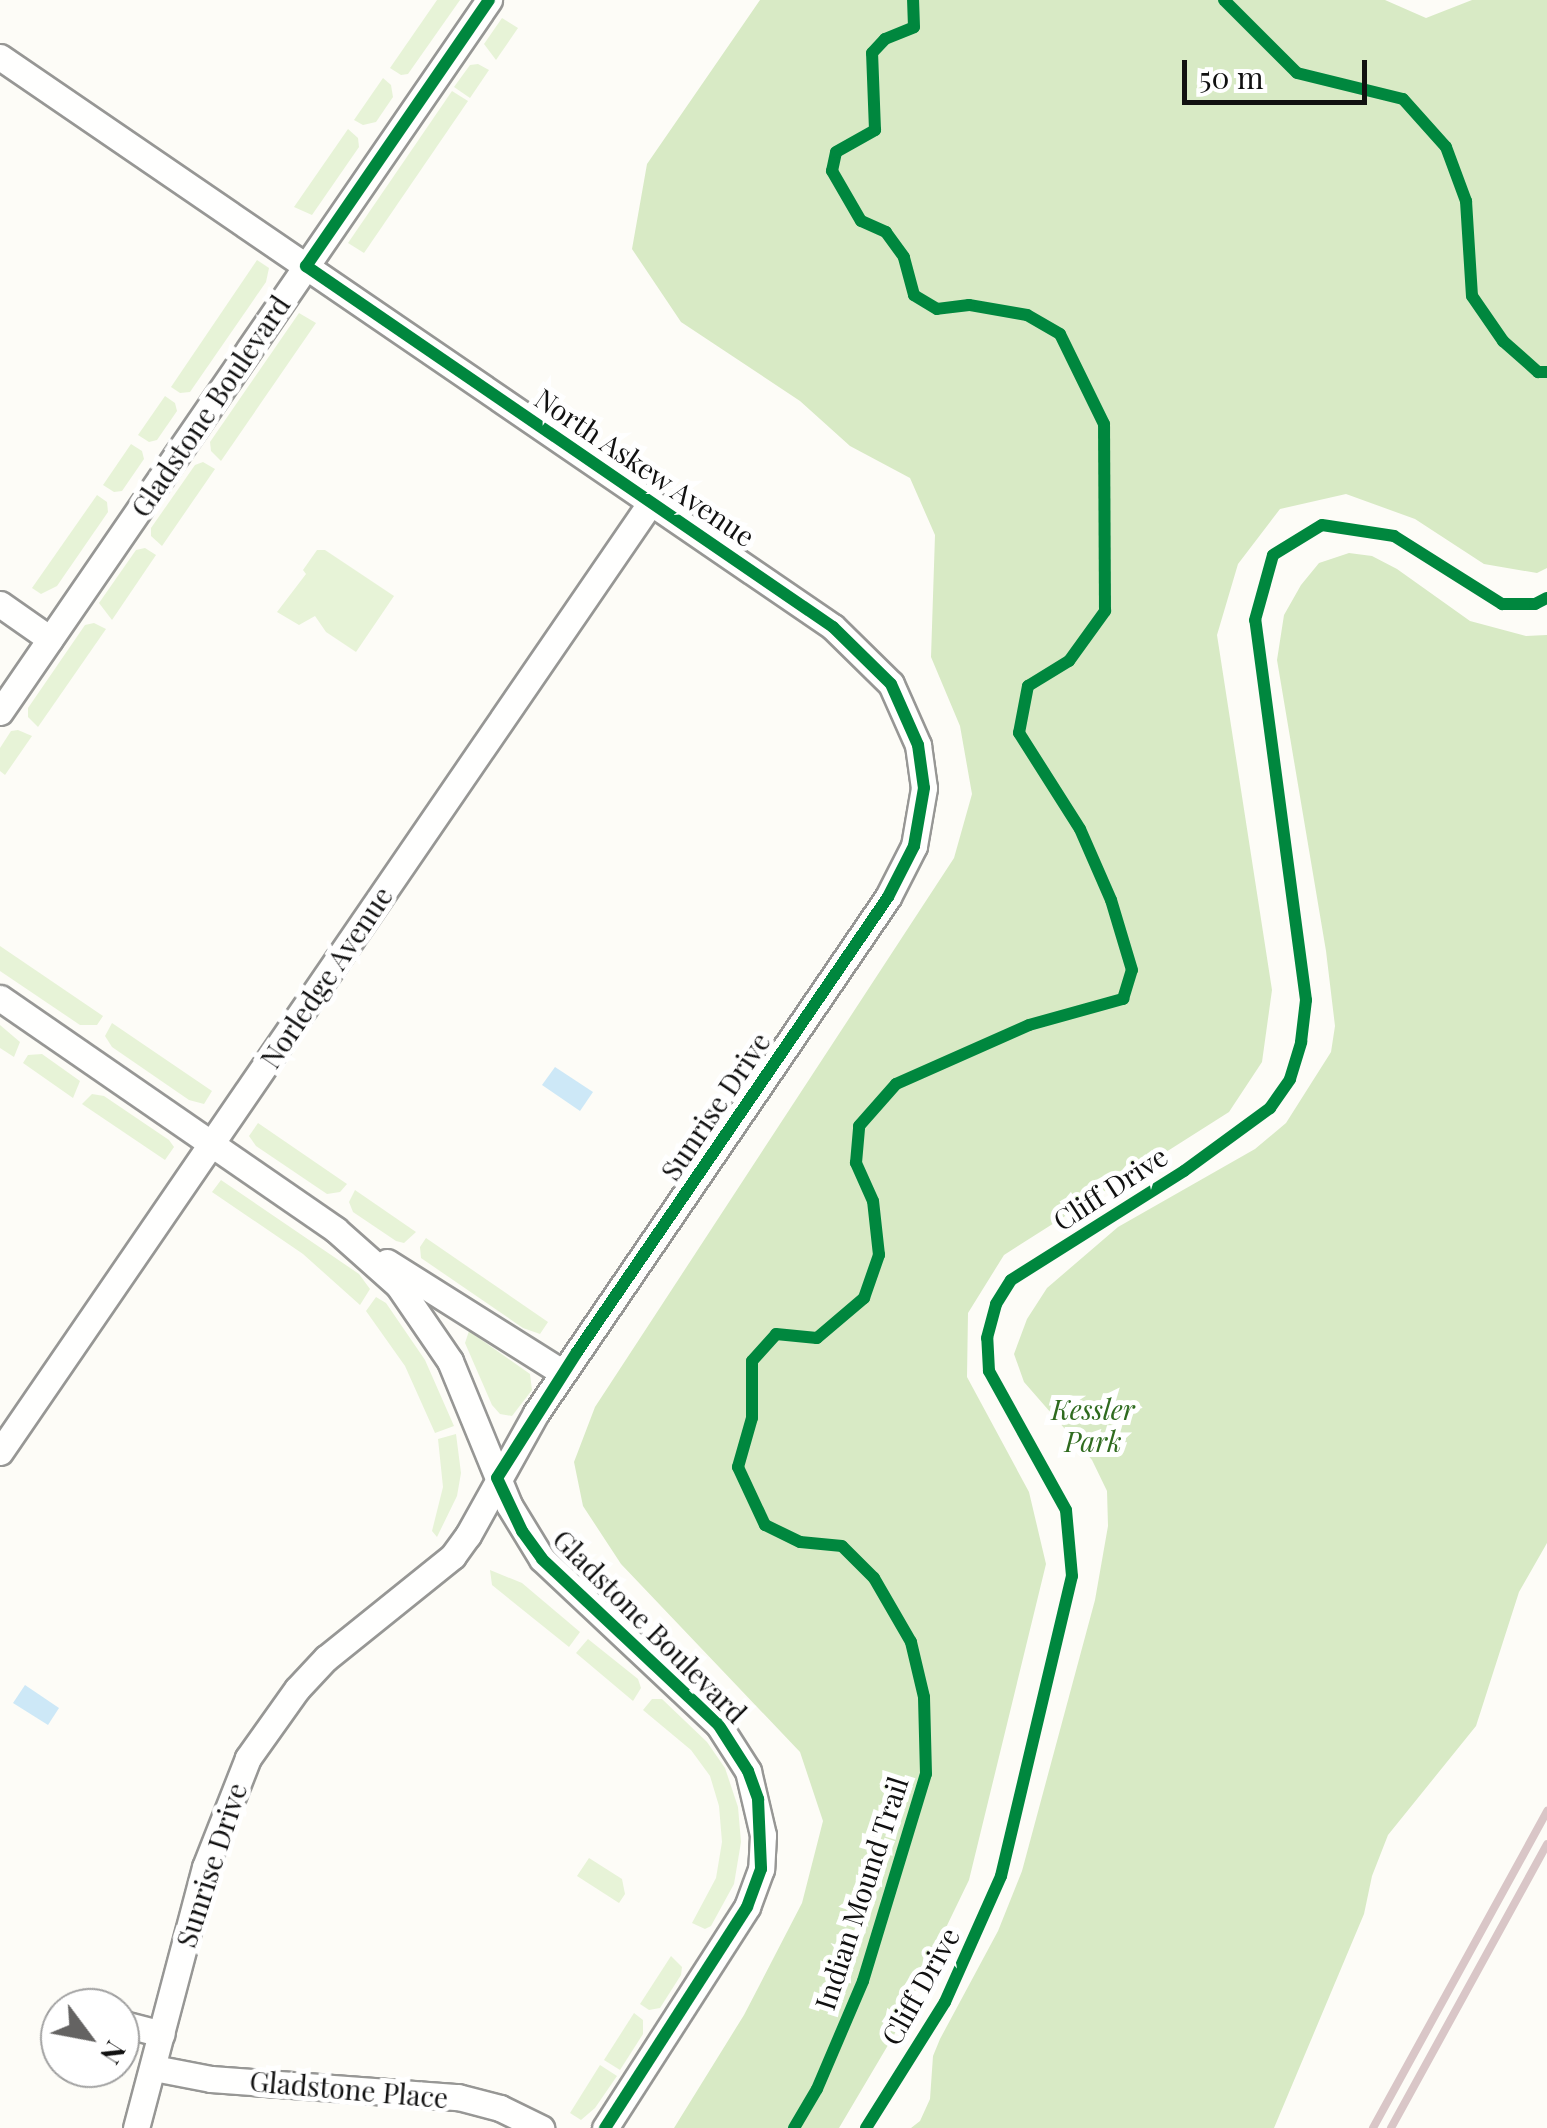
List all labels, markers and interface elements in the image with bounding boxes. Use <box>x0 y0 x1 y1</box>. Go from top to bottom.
scale bar <box>1187 40 1372 102</box>
text: 50 m <box>1199 57 1264 97</box>
street label: Gladstone Boulevard <box>123 289 297 523</box>
street label: North Askew Avenue <box>528 380 762 554</box>
street label: Norledge Avenue <box>253 879 399 1075</box>
street label: Sunrise Drive <box>653 1026 777 1186</box>
street label: Cliff Drive <box>1047 1139 1173 1237</box>
park label: Kessler Park <box>1051 1392 1135 1458</box>
street label: Gladstone Boulevard <box>546 1522 754 1730</box>
street label: Indian Mound Trail <box>807 1772 915 2014</box>
street label: Sunrise Drive <box>169 1779 253 1951</box>
street label: Cliff Drive <box>874 1921 966 2051</box>
north arrow <box>40 1988 140 2088</box>
text: N <box>93 2035 135 2071</box>
street label: Gladstone Place <box>248 2064 450 2114</box>

